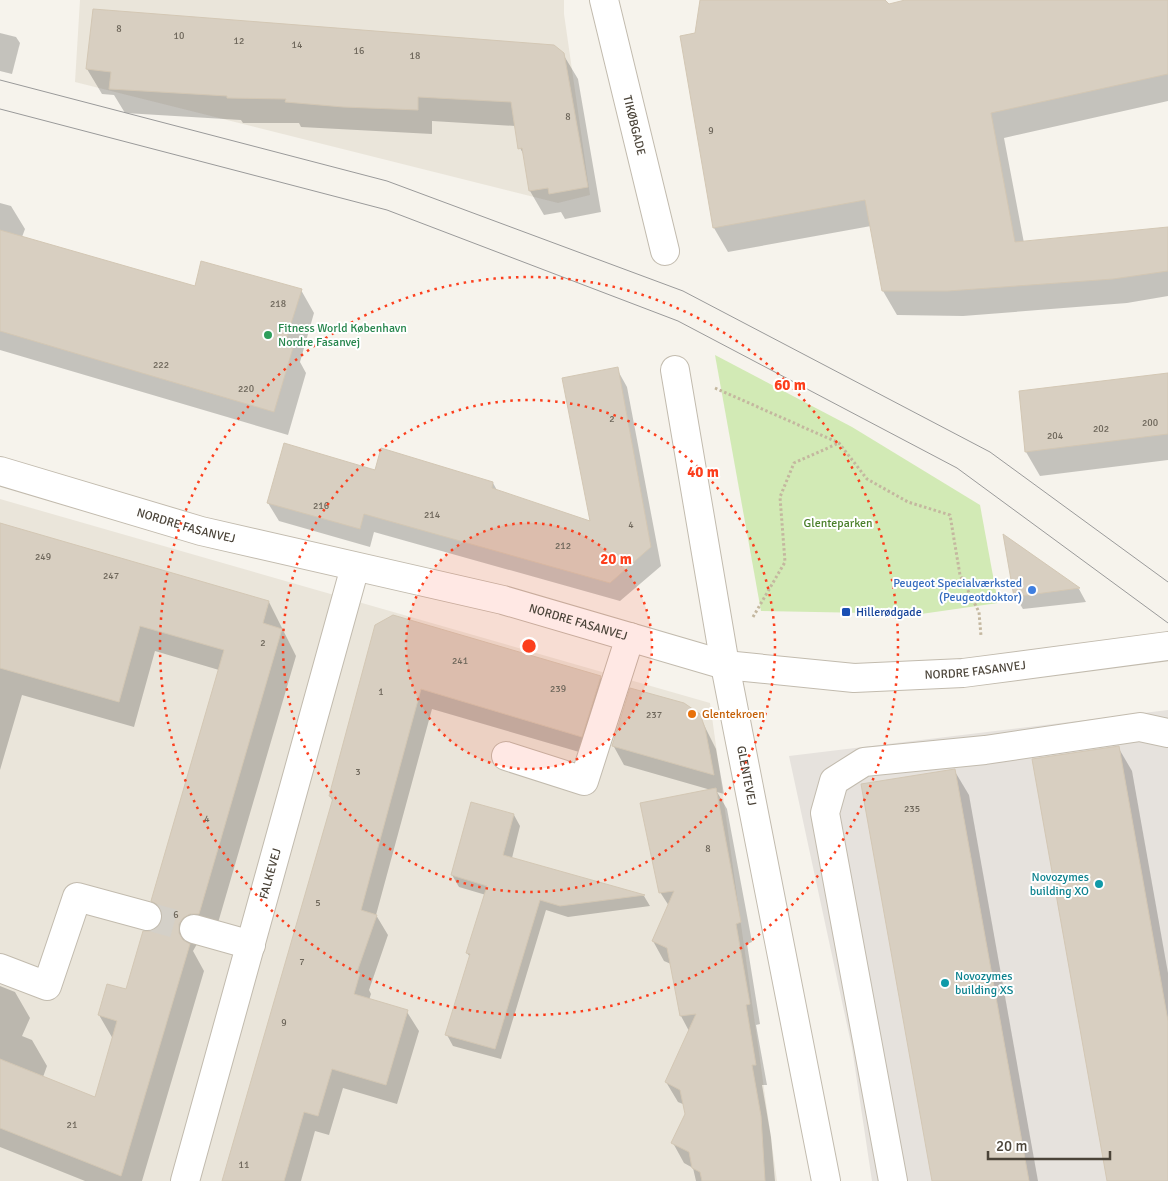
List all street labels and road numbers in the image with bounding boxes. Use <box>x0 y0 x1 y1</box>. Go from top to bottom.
street label: TIKØBGADE <box>619 94 649 157</box>
street label: NORDRE FASANVEJ <box>135 505 237 547</box>
street label: NORDRE FASANVEJ <box>527 601 629 644</box>
street label: NORDRE FASANVEJ <box>924 658 1027 683</box>
street label: GLENTEVEJ <box>733 745 759 807</box>
street label: FALKEVEJ <box>256 847 285 901</box>

